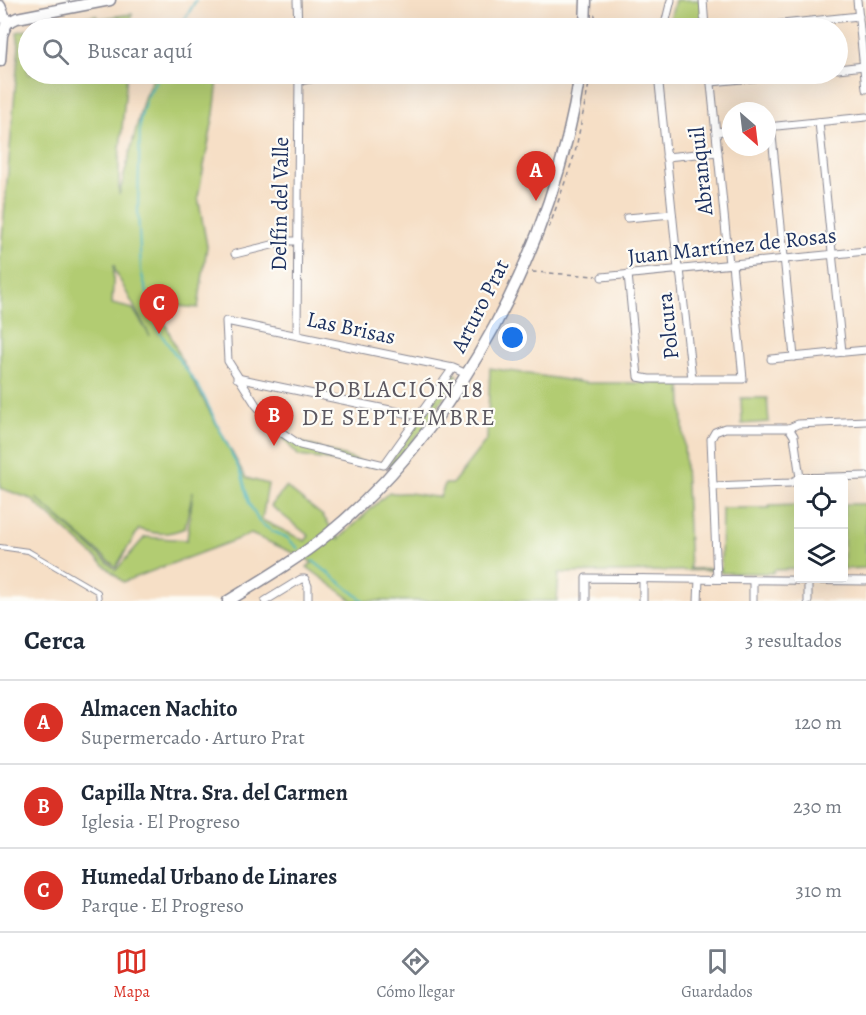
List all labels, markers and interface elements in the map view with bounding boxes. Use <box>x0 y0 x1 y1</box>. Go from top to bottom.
search box <box>18 18 848 84</box>
icon: search <box>39 35 72 68</box>
text: Buscar aquí <box>87 36 193 66</box>
north arrow <box>722 102 776 156</box>
street label: Abranquil <box>681 125 721 218</box>
street label: Delfín del Valle <box>264 137 296 271</box>
pin: A <box>516 152 556 201</box>
street label: Juan Martínez de Rosas <box>626 220 838 272</box>
street label: Arturo Prat <box>443 254 516 359</box>
pin: C <box>140 284 178 334</box>
street label: Polcura <box>649 290 686 361</box>
street label: Las Brisas <box>304 304 398 352</box>
your location <box>498 323 527 352</box>
district label: POBLACIÓN 18 DE SEPTIEMBRE <box>302 373 496 433</box>
pin: B <box>254 396 294 446</box>
map controls <box>794 475 848 583</box>
button: locate <box>794 475 848 529</box>
button: layers <box>794 529 848 583</box>
text: Cerca <box>24 623 86 658</box>
text: 3 resultados <box>745 627 842 654</box>
text: Almacen Nachito <box>81 694 238 724</box>
text: A <box>37 709 50 736</box>
text: 120 m <box>794 709 842 736</box>
text: Supermercado · Arturo Prat <box>81 724 305 751</box>
text: Capilla Ntra. Sra. del Carmen <box>81 778 348 808</box>
text: B <box>37 793 50 820</box>
text: 230 m <box>793 793 842 820</box>
text: Iglesia · El Progreso <box>81 808 240 835</box>
text: Humedal Urbano de Linares <box>81 862 337 892</box>
text: C <box>37 877 50 904</box>
text: 310 m <box>796 877 842 904</box>
text: Parque · El Progreso <box>81 892 244 919</box>
tab: Mapa <box>113 945 150 1003</box>
tab: Cómo llegar <box>376 945 455 1003</box>
tab: Guardados <box>681 945 753 1003</box>

